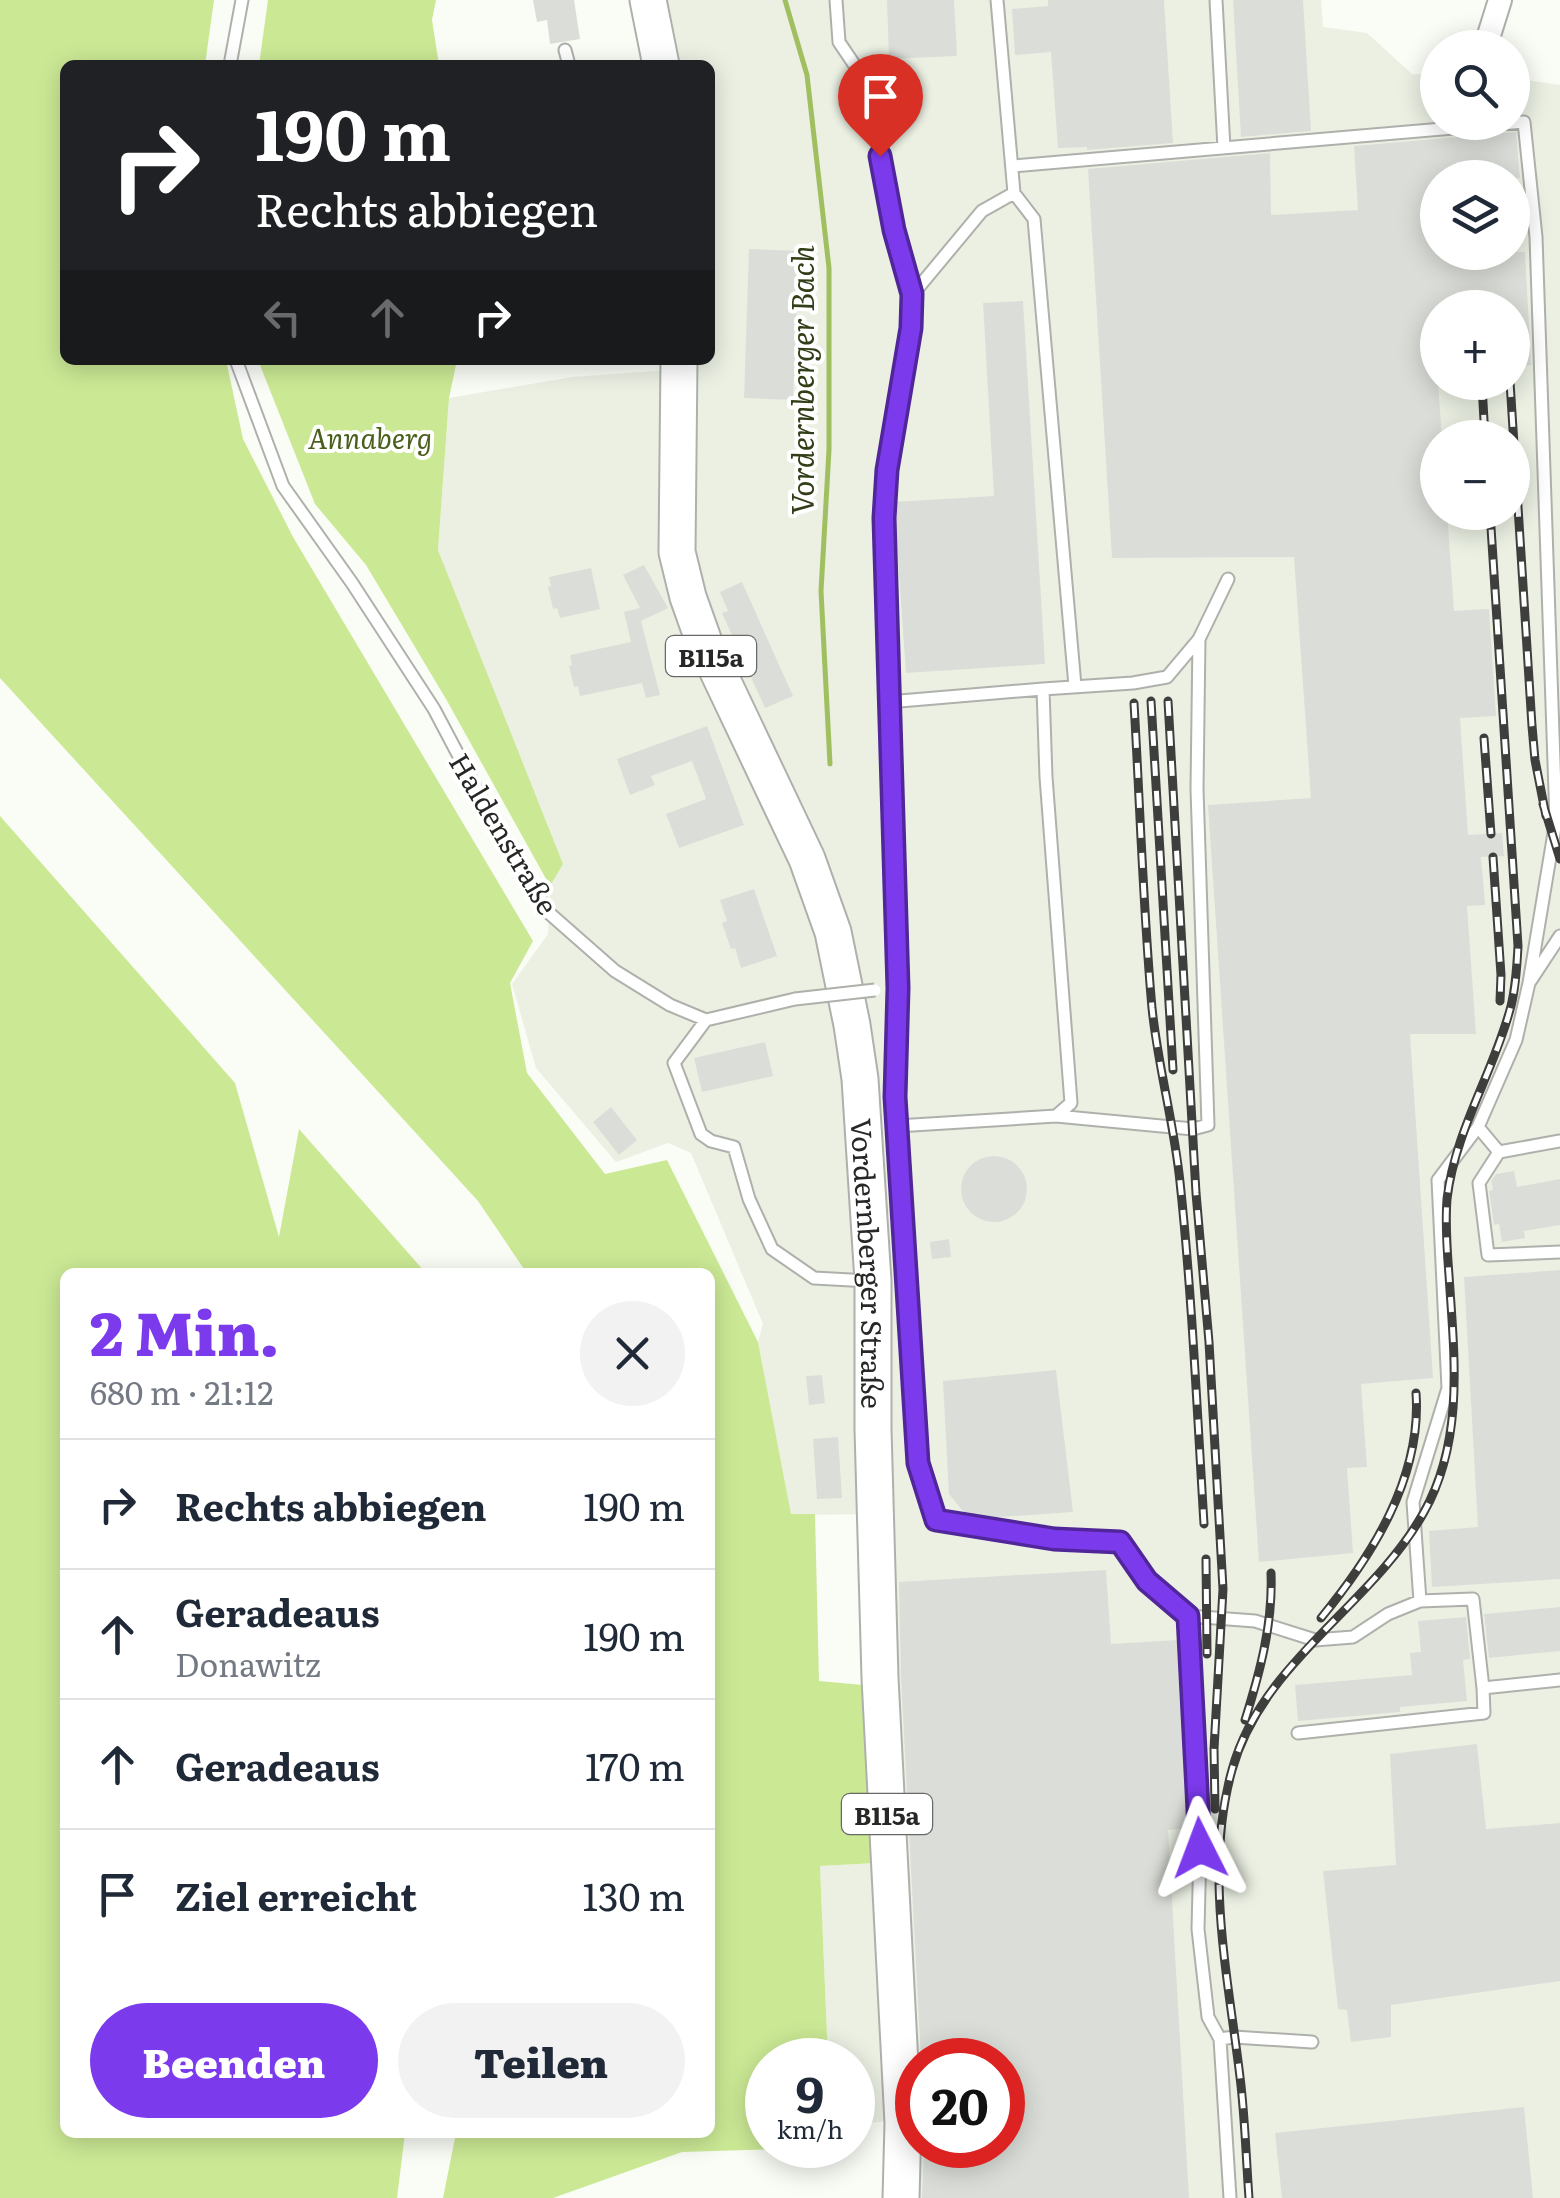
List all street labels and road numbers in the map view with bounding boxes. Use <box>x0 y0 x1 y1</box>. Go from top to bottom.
road number: B115a <box>666 636 756 676</box>
street label: Haldenstraße <box>440 744 570 922</box>
street label: Vordernberger Straße <box>842 1117 894 1409</box>
road number: B115a <box>842 1794 932 1834</box>

